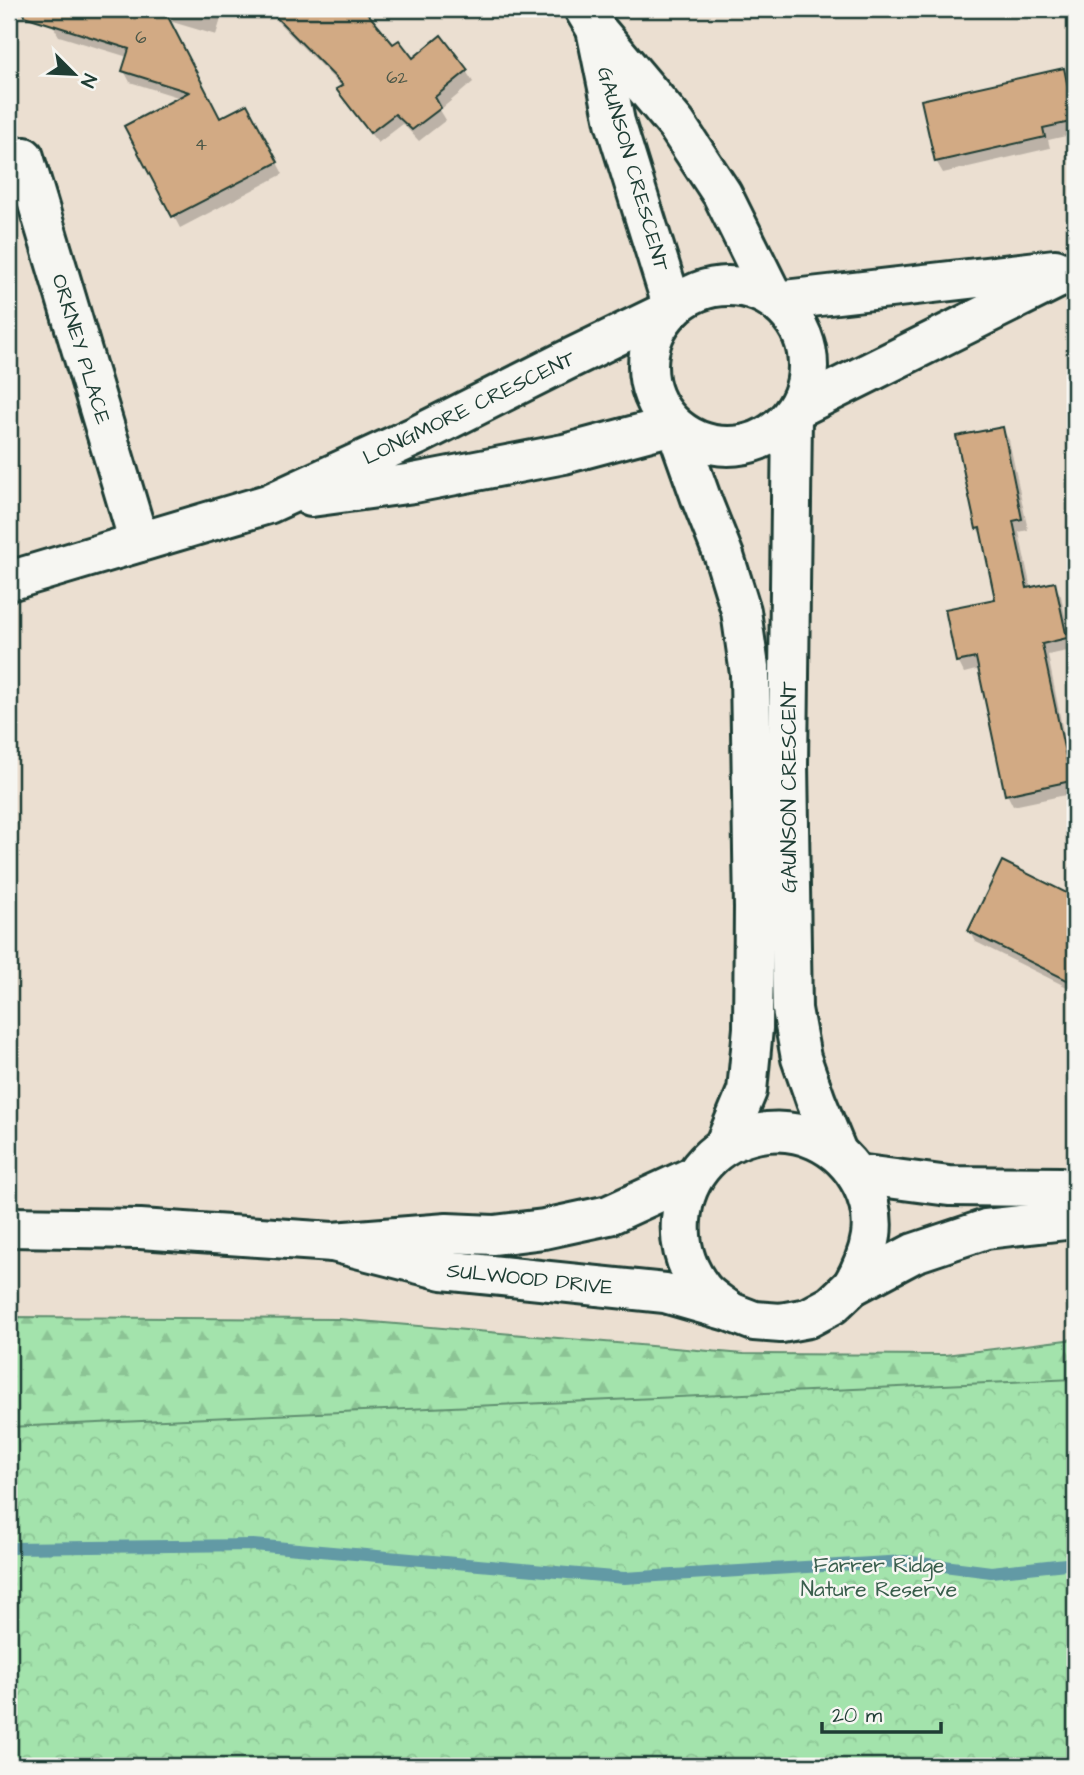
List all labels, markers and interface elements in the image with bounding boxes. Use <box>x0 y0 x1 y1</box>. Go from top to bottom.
house number: 6 <box>135 25 147 50</box>
north arrow <box>38 38 108 108</box>
street label: GAUNSON CRESCENT <box>590 63 676 275</box>
house number: 62 <box>386 65 408 90</box>
text: N <box>73 69 103 91</box>
house number: 4 <box>195 132 207 157</box>
street label: ORKNEY PLACE <box>44 270 118 428</box>
street label: LONGMORE CRESCENT <box>358 344 581 472</box>
street label: GAUNSON CRESCENT <box>775 680 804 893</box>
street label: SULWOOD DRIVE <box>445 1256 615 1302</box>
park label: Farrer Ridge Nature Reserve <box>801 1551 957 1604</box>
scale bar <box>822 1691 940 1735</box>
text: 20 m <box>832 1701 883 1730</box>

